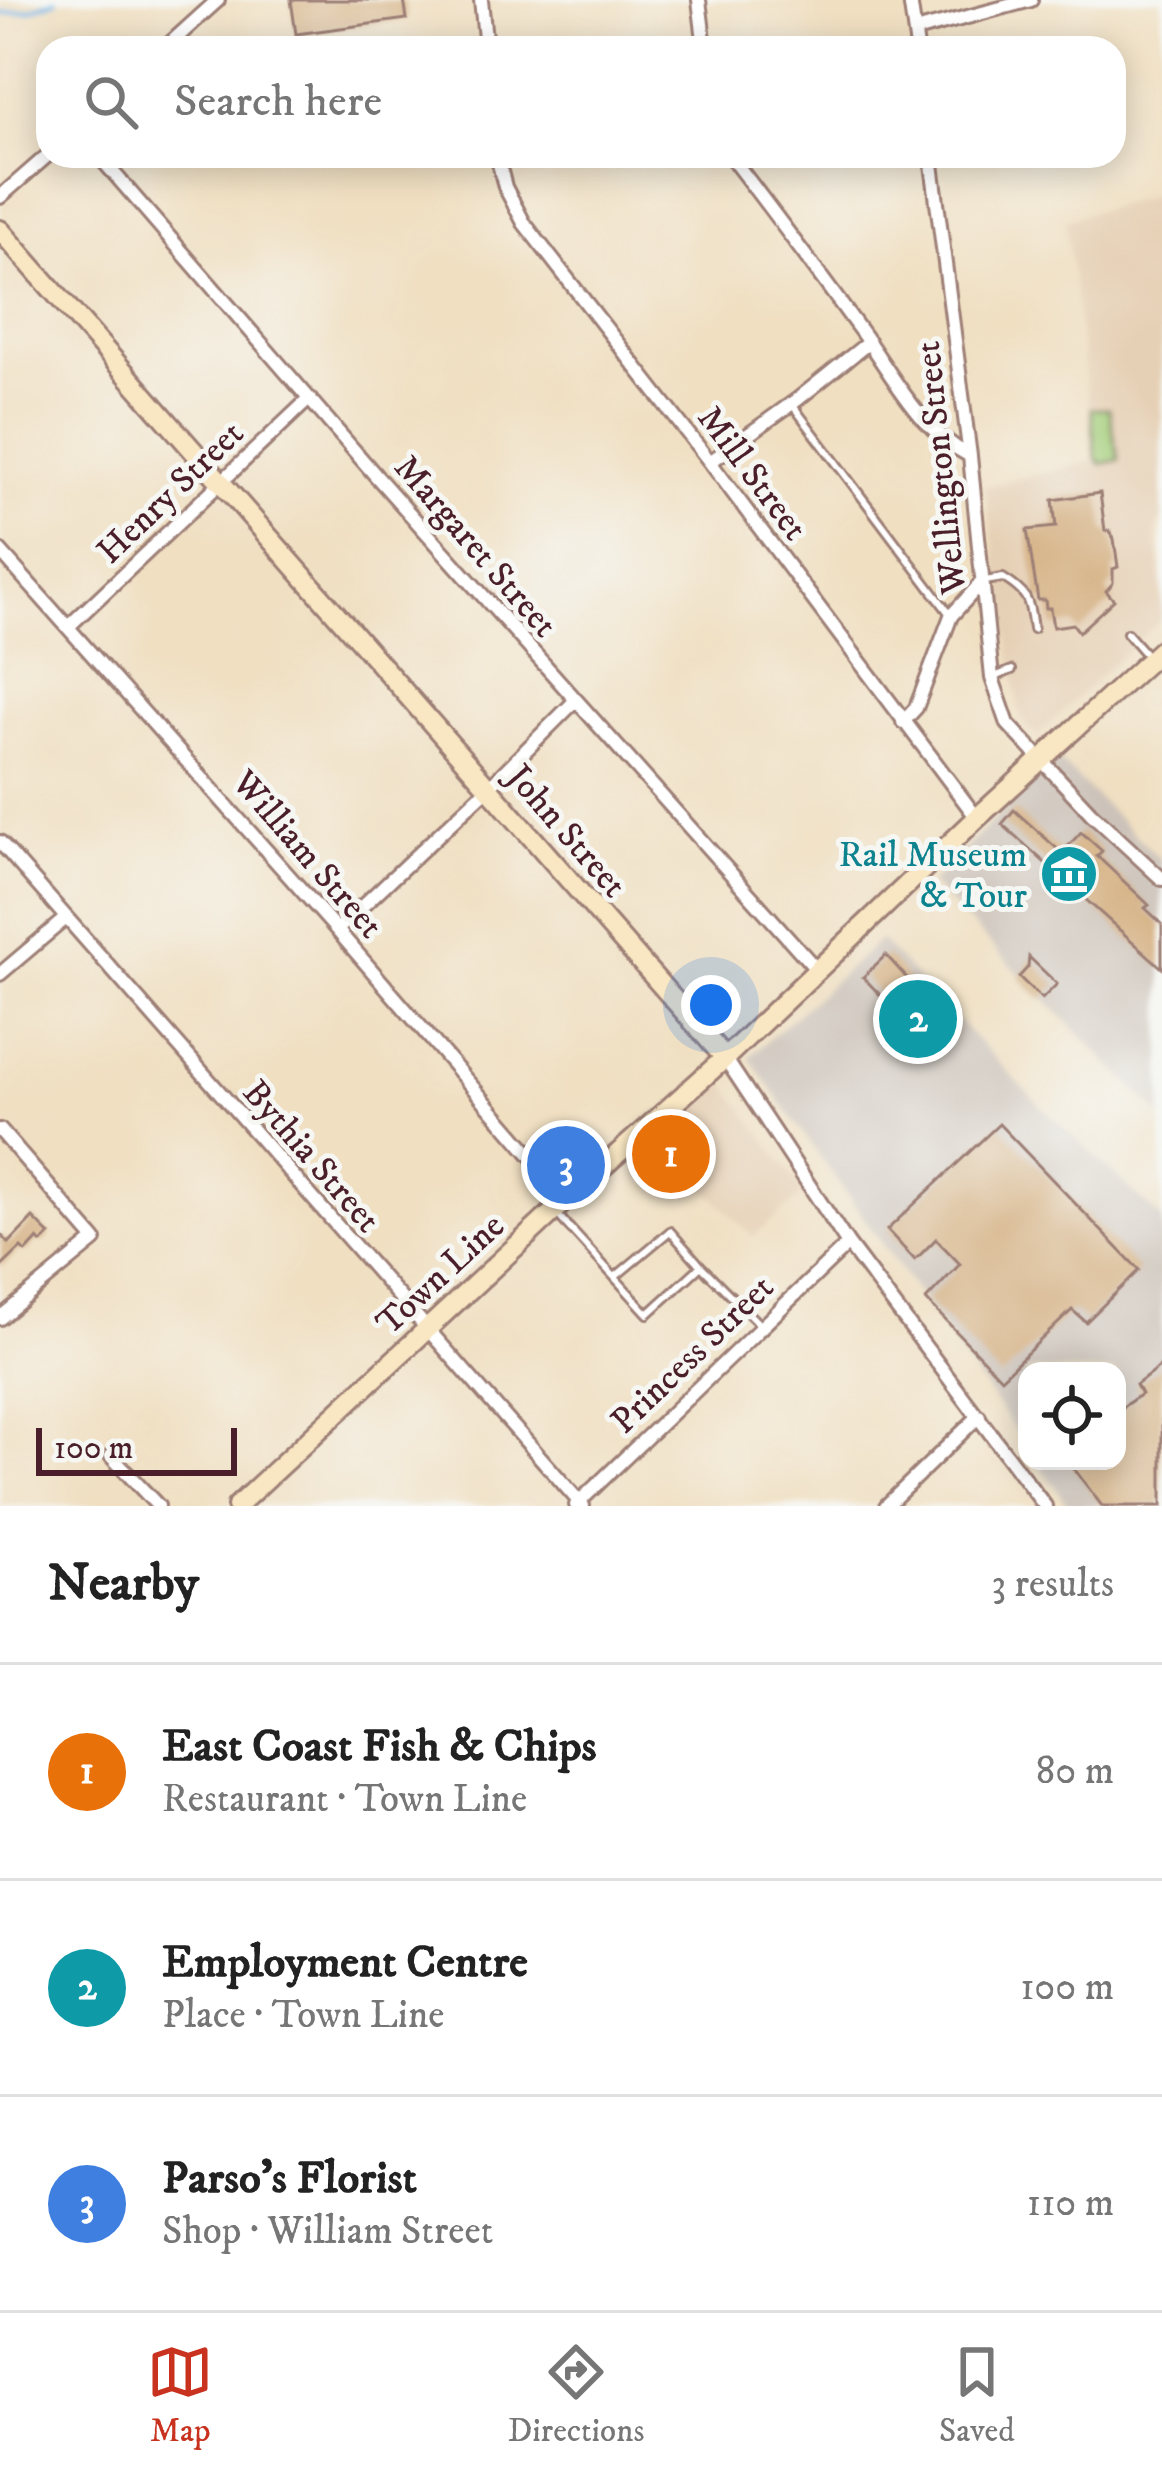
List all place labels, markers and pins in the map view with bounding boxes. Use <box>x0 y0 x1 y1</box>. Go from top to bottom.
place label: Rail Museum & Tour <box>839 833 1028 919</box>
museum icon: Rail Museum & Tour <box>1038 843 1100 905</box>
pin: 2 <box>879 974 957 1064</box>
pin: 1 <box>632 1109 710 1199</box>
pin: 3 <box>527 1120 605 1210</box>

